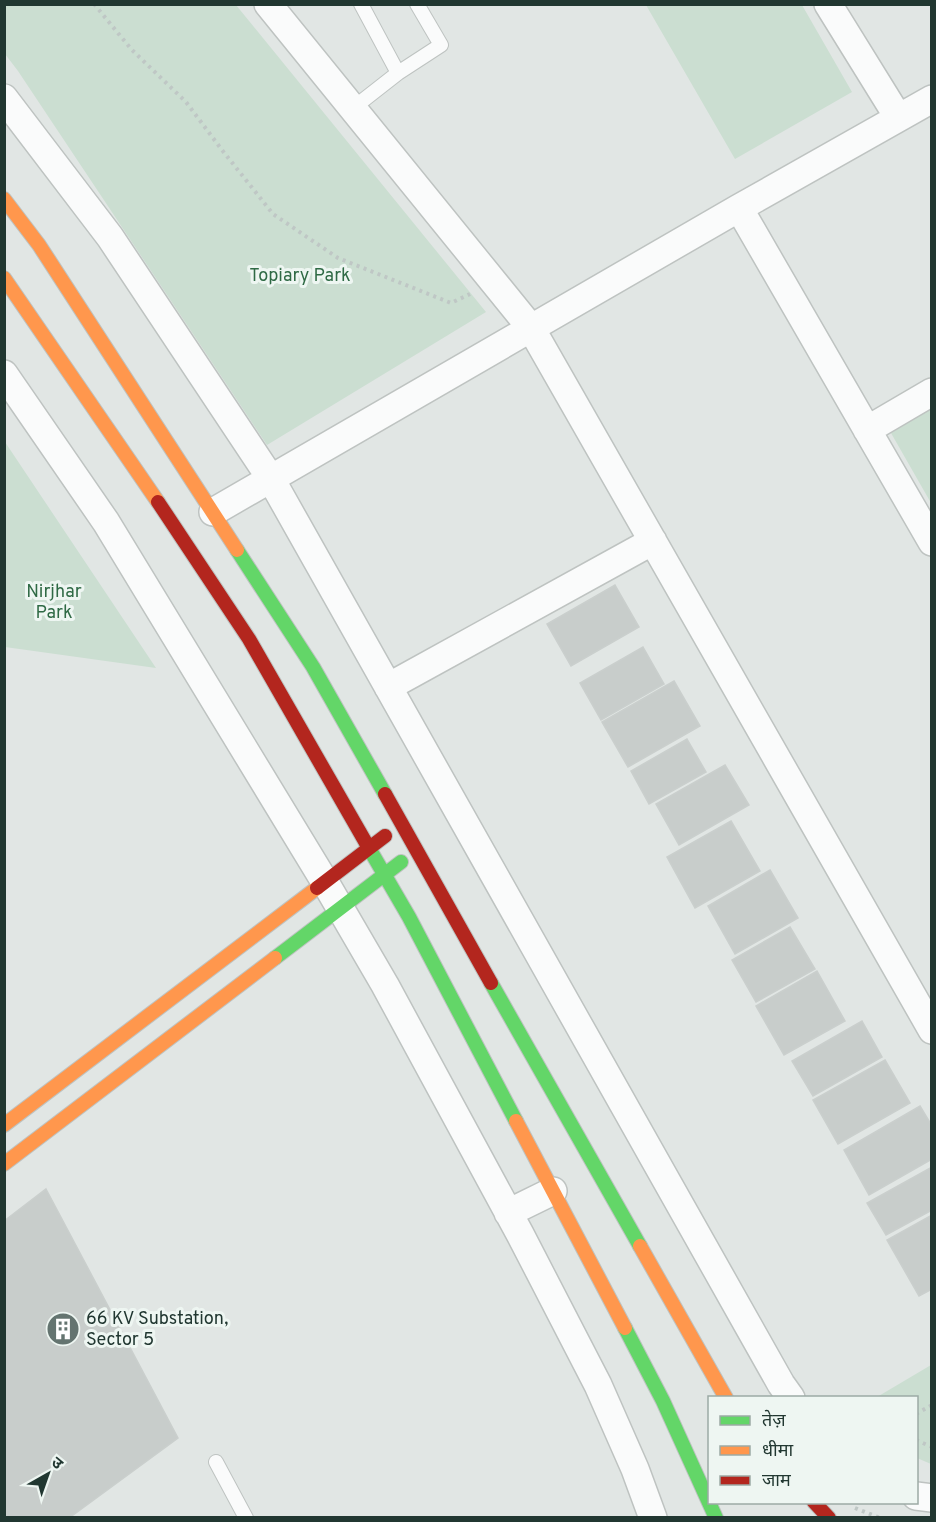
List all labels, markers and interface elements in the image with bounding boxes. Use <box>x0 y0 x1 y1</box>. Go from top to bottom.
park label: Topiary Park <box>249 265 351 288</box>
park label: Nirjhar Park <box>26 581 82 625</box>
place label: 66 KV Substation, Sector 5 <box>86 1308 228 1352</box>
building icon: 66 KV Substation, Sector 5 <box>45 1311 81 1347</box>
legend <box>708 1396 918 1504</box>
text: तेज़ <box>762 1409 786 1433</box>
text: धीमा <box>762 1440 793 1463</box>
north arrow <box>18 1444 78 1504</box>
text: उ <box>46 1453 67 1475</box>
text: जाम <box>762 1470 792 1493</box>

